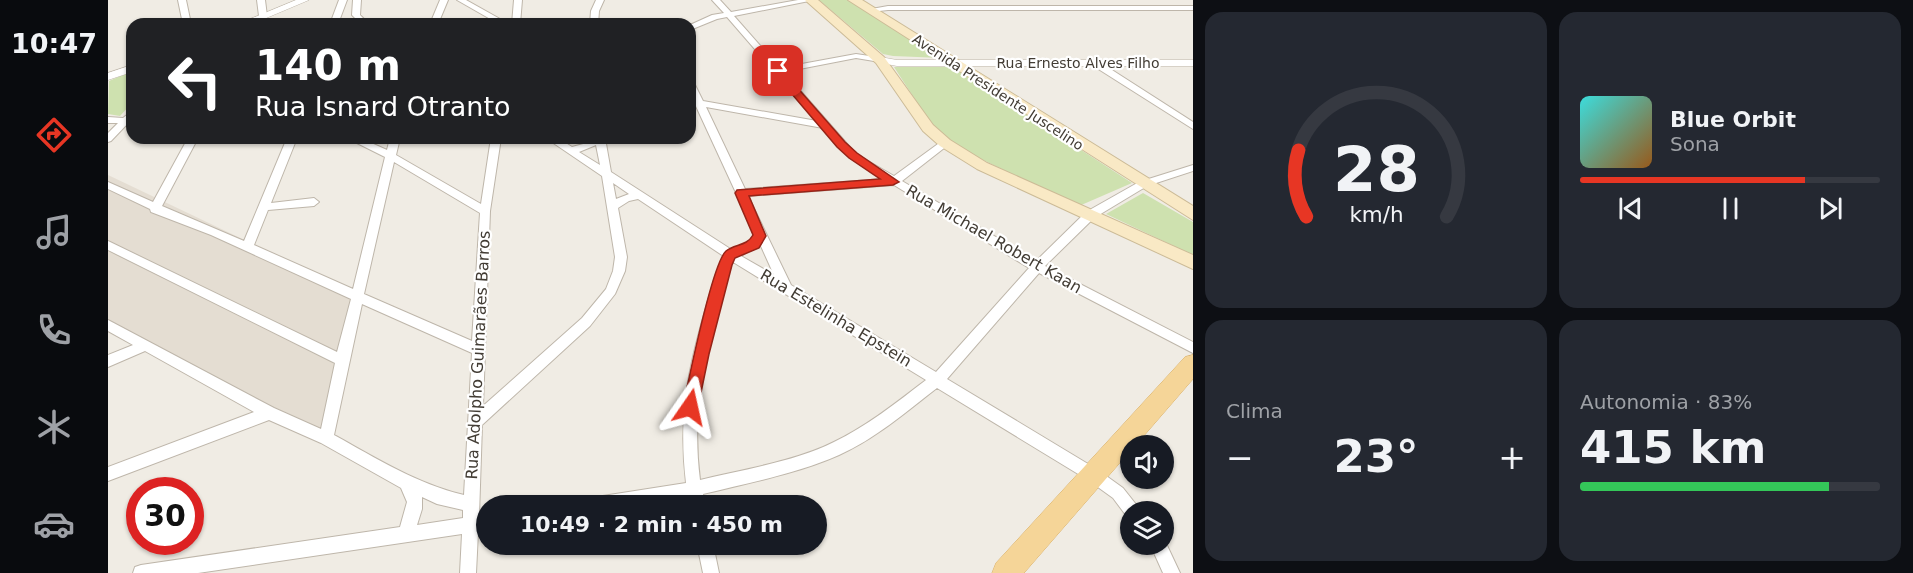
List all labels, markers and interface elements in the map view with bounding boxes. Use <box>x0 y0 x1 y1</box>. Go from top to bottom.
text: 10:47 <box>11 28 97 59</box>
street label: Avenida Presidente Juscelino <box>910 31 1086 153</box>
text: 140 m <box>255 41 401 90</box>
icon: left <box>156 42 234 120</box>
pin <box>752 45 803 96</box>
icon: arrive <box>761 54 794 87</box>
street label: Rua Ernesto Alves Filho <box>996 55 1160 71</box>
text: Rua Isnard Otranto <box>255 91 511 122</box>
text: Blue Orbit <box>1670 107 1796 132</box>
icon: directions <box>33 114 75 156</box>
text: Sona <box>1670 132 1720 156</box>
text: 28 <box>1333 133 1419 206</box>
street label: Rua Michael Robert Kaan <box>903 181 1085 297</box>
icon: previous <box>1614 192 1647 225</box>
icon: pause <box>1714 192 1747 225</box>
icon: next <box>1814 192 1847 225</box>
text: km/h <box>1349 203 1403 228</box>
icon: music <box>33 211 75 253</box>
street label: Rua Adolpho Guimarães Barros <box>462 230 494 480</box>
street label: Rua Estelinha Epstein <box>757 265 915 371</box>
icon: phone <box>33 309 75 351</box>
position arrow <box>658 375 722 439</box>
text: Autonomia · 83% <box>1580 390 1752 414</box>
text: Clima <box>1226 399 1283 423</box>
icon: climate <box>33 406 75 448</box>
text: 415 km <box>1580 421 1766 474</box>
text: 23° <box>1333 430 1419 483</box>
map controls <box>1120 435 1174 555</box>
button: sound <box>1120 435 1174 489</box>
text: − <box>1226 438 1254 477</box>
text: + <box>1498 438 1526 477</box>
speed limit sign: 30 <box>126 477 204 555</box>
button: layers <box>1120 501 1174 555</box>
icon: car <box>33 503 75 545</box>
text: 10:49 · 2 min · 450 m <box>520 512 783 537</box>

